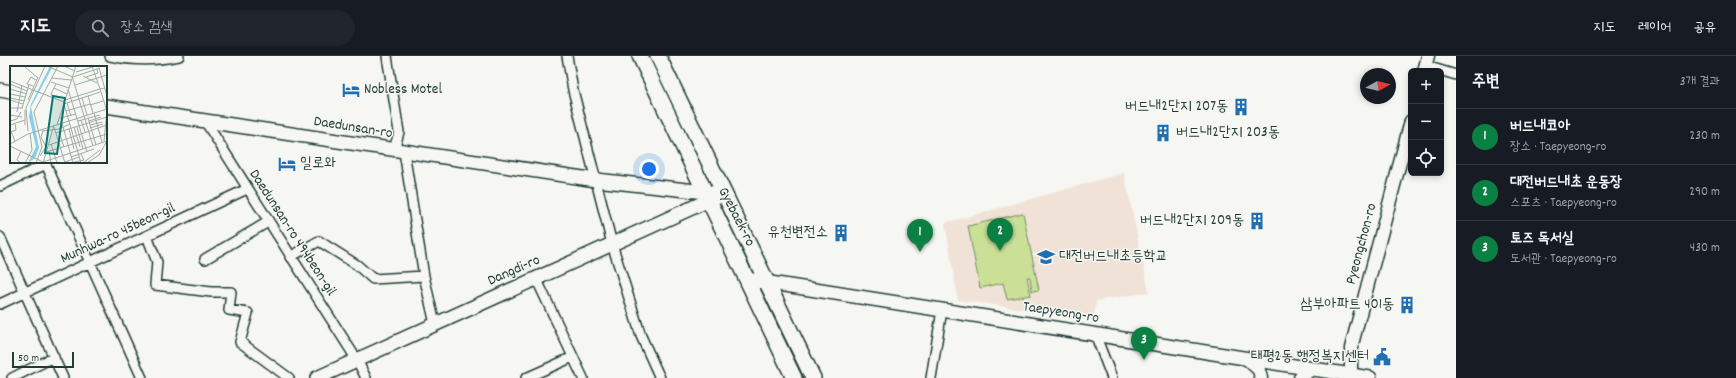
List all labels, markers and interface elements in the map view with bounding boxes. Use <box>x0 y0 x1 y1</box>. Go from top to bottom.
search box <box>75 10 355 46</box>
text: 지도 <box>20 14 51 41</box>
icon: search <box>89 17 111 39</box>
text: 장소 검색 <box>121 17 172 39</box>
text: 지도 <box>1593 18 1616 38</box>
text: 레이어 <box>1638 18 1671 38</box>
text: 공유 <box>1693 18 1716 38</box>
inset map <box>10 66 107 163</box>
north arrow <box>1360 68 1396 104</box>
map controls <box>1408 68 1444 176</box>
button: + <box>1408 68 1444 104</box>
text: 주변 <box>1472 71 1499 95</box>
text: 3개 결과 <box>1680 73 1720 92</box>
place label: Nobless Motel <box>364 79 442 101</box>
hotel icon: Nobless Motel <box>341 80 361 100</box>
place label: 버드내2단지 207동 <box>1125 96 1228 118</box>
building icon: 버드내2단지 207동 <box>1231 97 1251 117</box>
button: − <box>1408 104 1444 140</box>
street label: Daedunsan-ro <box>312 111 394 145</box>
text: 버드내코아 <box>1510 116 1570 138</box>
place label: 버드내2단지 203동 <box>1176 122 1280 144</box>
building icon: 버드내2단지 203동 <box>1153 123 1173 143</box>
text: 1 <box>1484 127 1486 146</box>
text: 230 m <box>1690 127 1720 146</box>
text: 장소 · Taepyeong-ro <box>1510 138 1606 157</box>
button: locate <box>1408 140 1444 176</box>
place label: 일로와 <box>300 153 336 175</box>
hotel icon: 일로와 <box>277 154 297 174</box>
your location <box>639 159 659 179</box>
street label: Daedunsan-ro 494beon-gil <box>243 165 341 301</box>
text: 대전버드내초 운동장 <box>1510 172 1622 194</box>
text: 2 <box>1482 183 1488 202</box>
text: 290 m <box>1689 183 1720 202</box>
street label: Gyebaek-ro <box>712 184 760 251</box>
text: 스포츠 · Taepyeong-ro <box>1510 194 1617 213</box>
street label: Munhwa-ro 45beon-gil <box>57 198 179 270</box>
street label: Pyeongchon-ro <box>1341 200 1384 287</box>
place label: 버드내2단지 209동 <box>1140 210 1244 232</box>
building icon: 버드내2단지 209동 <box>1247 211 1267 231</box>
pin: 2 <box>987 218 1013 251</box>
pin: 1 <box>907 219 933 252</box>
place label: 유천변전소 <box>768 222 828 244</box>
building icon: 유천변전소 <box>831 223 851 243</box>
text: 토즈 독서실 <box>1510 228 1574 250</box>
text: 3 <box>1482 239 1488 258</box>
text: 430 m <box>1690 239 1720 258</box>
place label: 대전버드내초등학교 <box>1059 246 1168 268</box>
school or university icon: 대전버드내초등학교 <box>1036 247 1056 267</box>
street label: Dangdi-ro <box>484 250 544 292</box>
text: 도서관 · Taepyeong-ro <box>1510 250 1617 269</box>
place label: 삼부아파트 401동 <box>1300 294 1394 316</box>
building icon: 삼부아파트 401동 <box>1397 295 1417 315</box>
street label: Taepyeong-ro <box>1021 296 1101 330</box>
pin: 3 <box>1131 327 1157 360</box>
place label: 태평2동 행정복지센터 <box>1250 346 1369 368</box>
public building icon: 태평2동 행정복지센터 <box>1372 347 1392 367</box>
scale bar <box>12 350 74 369</box>
text: 50 m <box>18 351 39 367</box>

